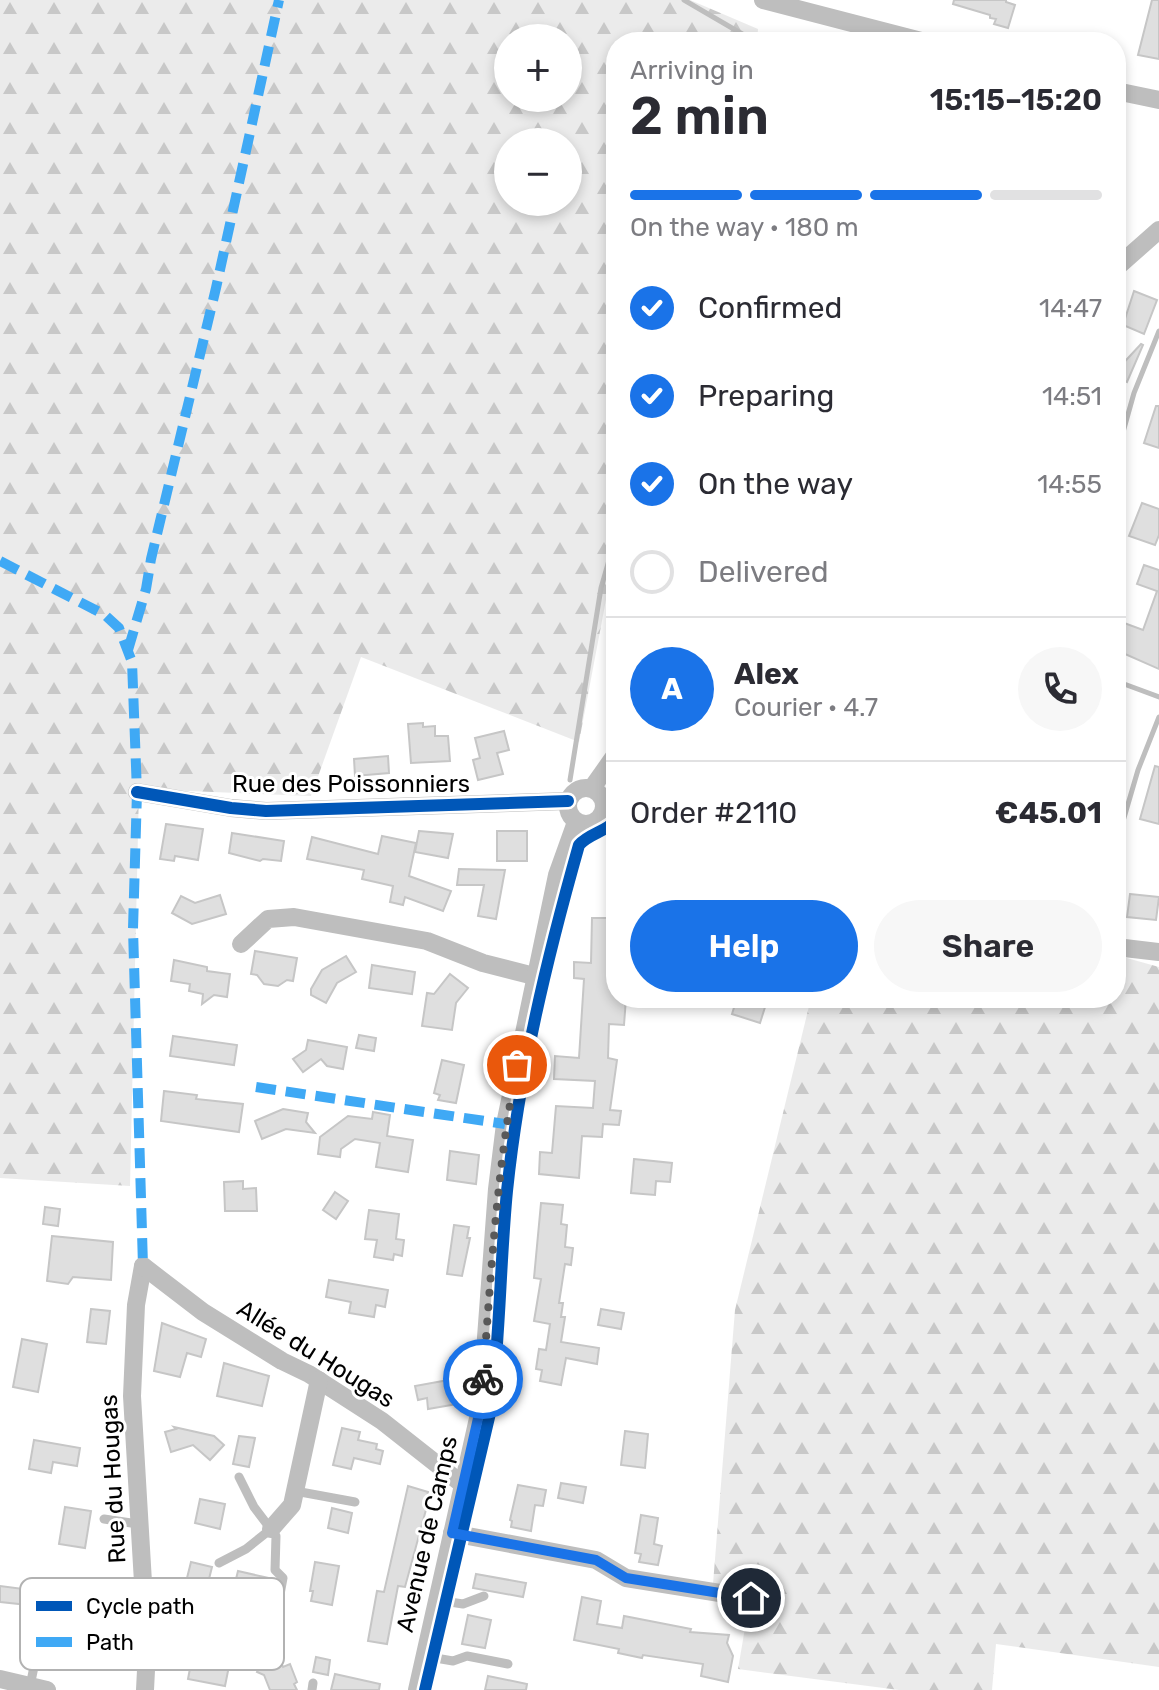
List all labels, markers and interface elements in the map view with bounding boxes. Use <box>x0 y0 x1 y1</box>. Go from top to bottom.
map controls <box>494 24 582 216</box>
button: + <box>494 24 582 112</box>
text: Arriving in <box>630 55 754 86</box>
text: 15:15–15:20 <box>930 82 1102 118</box>
text: 2 min <box>630 85 769 147</box>
button: − <box>494 128 582 216</box>
text: On the way · 180 m <box>630 212 859 243</box>
icon: check <box>630 286 674 330</box>
text: Confirmed <box>698 290 842 326</box>
text: 14:47 <box>1039 293 1102 324</box>
icon: check <box>630 374 674 418</box>
text: Preparing <box>698 378 834 414</box>
text: 14:51 <box>1042 381 1102 412</box>
icon: check <box>630 462 674 506</box>
text: On the way <box>698 466 853 502</box>
text: 14:55 <box>1037 469 1102 500</box>
text: Delivered <box>698 554 829 590</box>
button: phone <box>1018 647 1102 731</box>
text: Alex <box>734 656 799 692</box>
text: A <box>661 671 683 707</box>
text: Courier · 4.7 <box>734 692 878 723</box>
street label: Rue des Poissonniers <box>232 770 470 798</box>
text: Order #2110 <box>630 795 797 831</box>
text: €45.01 <box>995 795 1102 831</box>
button: Help <box>630 900 858 992</box>
button: Share <box>874 900 1102 992</box>
pin <box>483 1031 551 1099</box>
icon: bag <box>495 1043 539 1087</box>
street label: Allée du Hougas <box>232 1294 400 1414</box>
courier <box>443 1339 523 1419</box>
icon: bike <box>461 1357 505 1401</box>
street label: Rue du Hougas <box>95 1394 131 1564</box>
street label: Avenue de Camps <box>391 1433 463 1635</box>
pin <box>717 1564 785 1632</box>
icon: home <box>729 1576 773 1620</box>
legend <box>20 1578 284 1670</box>
text: Cycle path <box>86 1593 195 1620</box>
text: Path <box>86 1629 134 1656</box>

